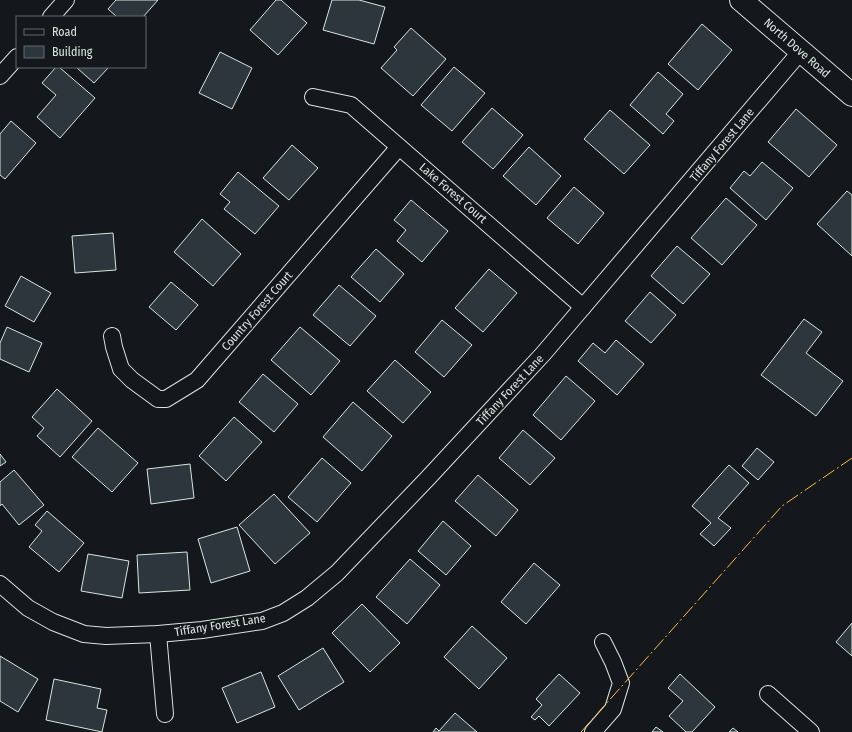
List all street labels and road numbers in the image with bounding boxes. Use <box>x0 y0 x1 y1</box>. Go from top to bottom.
street label: North Dove Road <box>761 15 833 81</box>
street label: Tiffany Forest Lane <box>687 105 757 185</box>
street label: Lake Forest Court <box>416 160 490 226</box>
street label: Country Forest Court <box>219 268 295 353</box>
street label: Tiffany Forest Lane <box>473 351 547 428</box>
street label: Tiffany Forest Lane <box>173 611 267 639</box>

